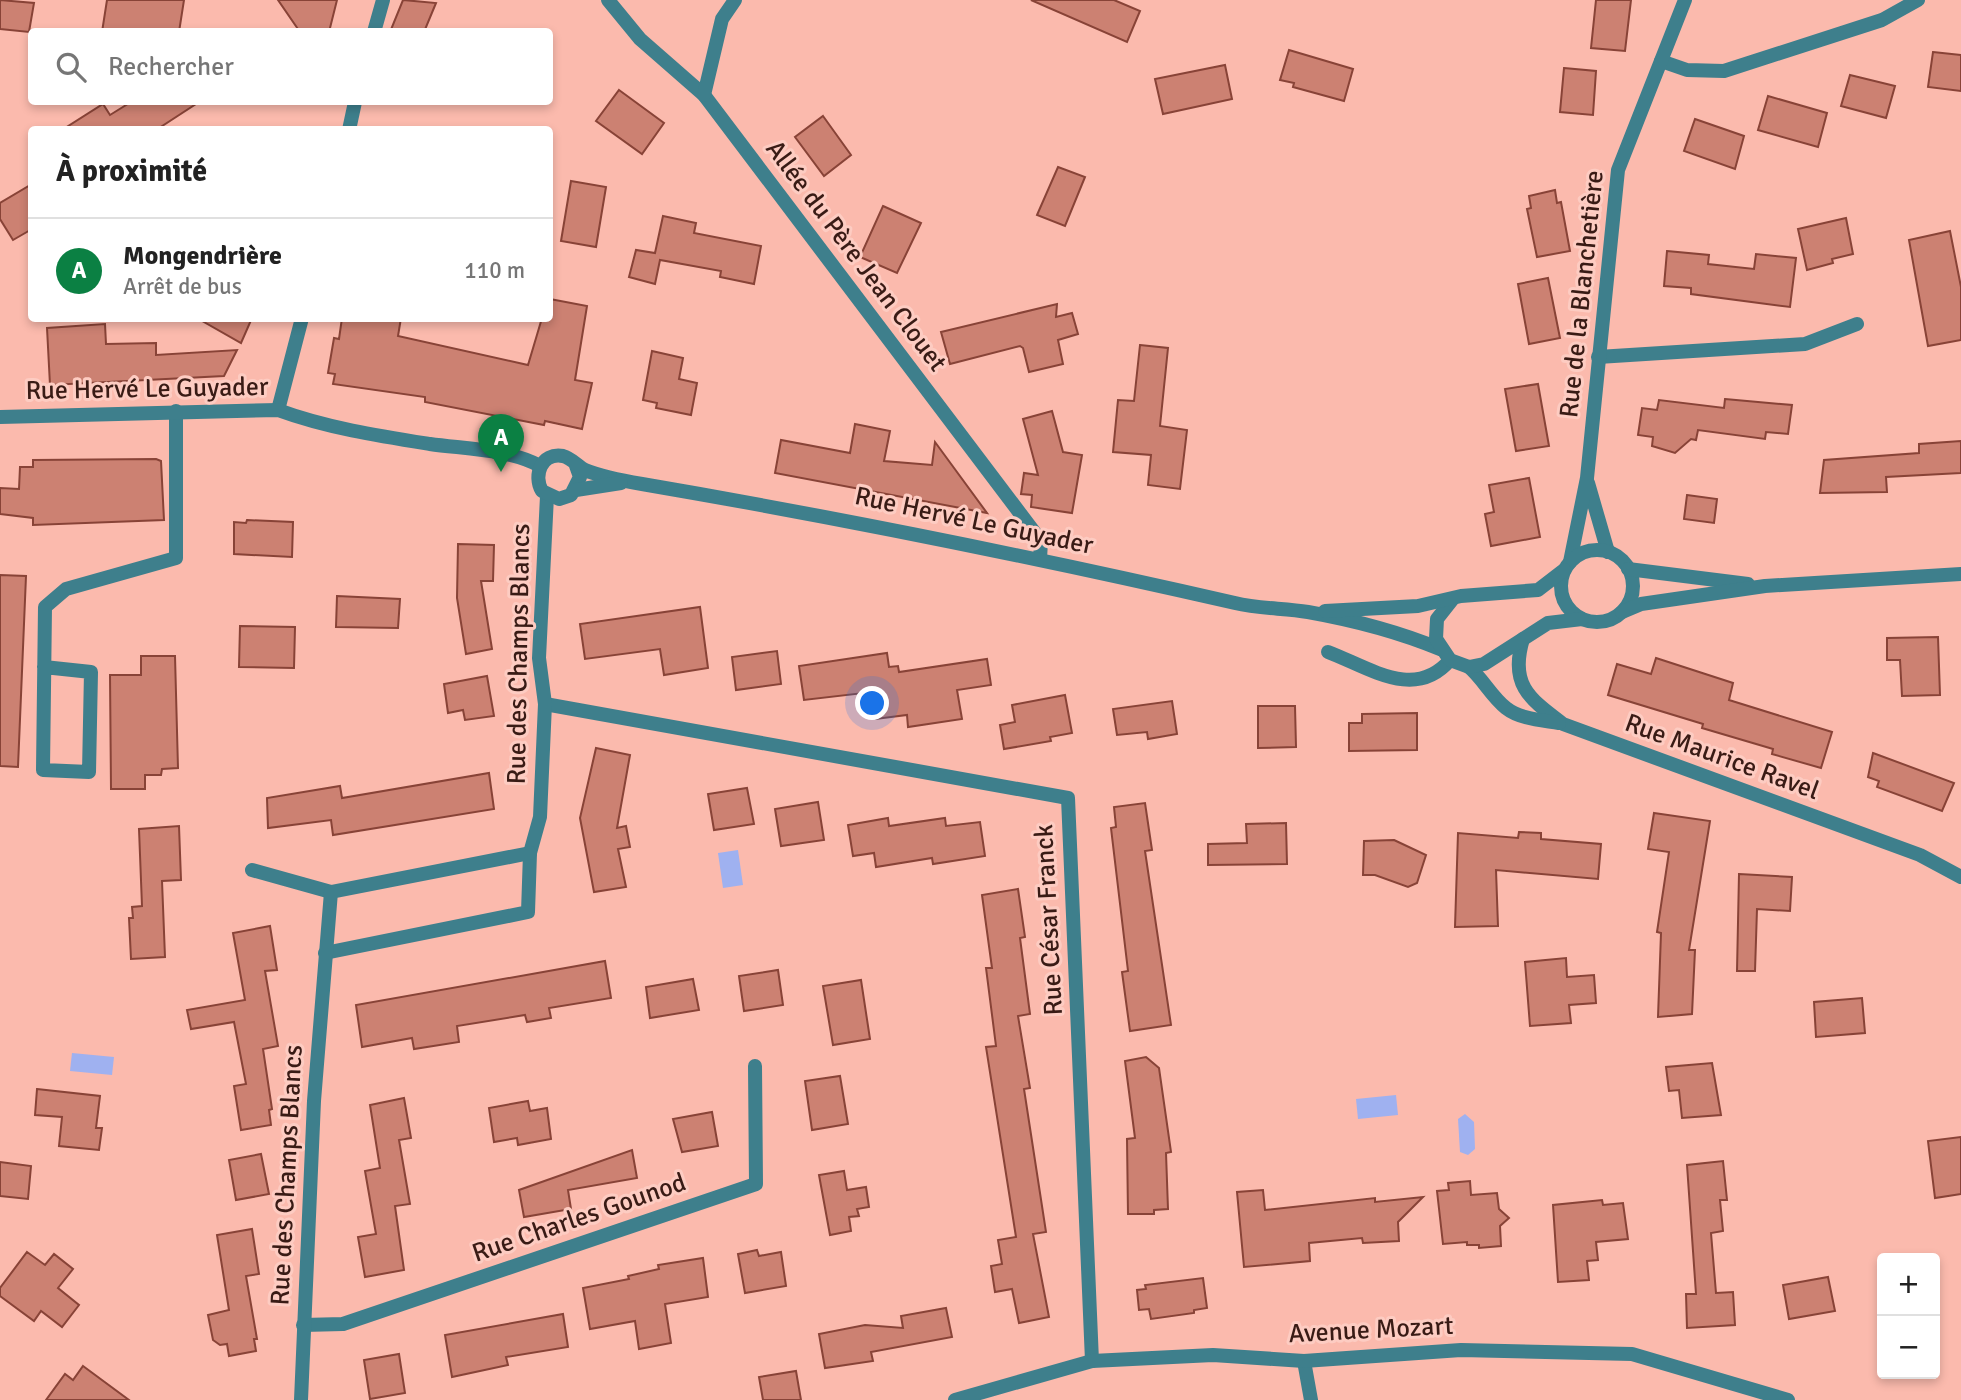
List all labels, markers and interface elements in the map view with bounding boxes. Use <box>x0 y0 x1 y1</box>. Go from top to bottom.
search box <box>28 28 553 105</box>
icon: search <box>52 48 90 86</box>
text: Rechercher <box>108 51 234 83</box>
street label: Allée du Père Jean Clouet <box>759 134 953 378</box>
text: À proximité <box>56 153 207 190</box>
street label: Rue de la Blanchetière <box>1553 169 1611 419</box>
text: Mongendrière <box>123 240 282 272</box>
text: A <box>72 256 86 285</box>
text: 110 m <box>464 256 525 285</box>
text: Arrêt de bus <box>123 272 242 301</box>
street label: Rue Hervé Le Guyader <box>25 371 269 407</box>
pin: A <box>478 414 524 472</box>
street label: Rue Hervé Le Guyader <box>852 480 1097 562</box>
street label: Rue des Champs Blancs <box>501 523 537 785</box>
your location <box>855 686 889 720</box>
street label: Rue Maurice Ravel <box>1620 707 1824 807</box>
street label: Rue César Franck <box>1028 824 1070 1016</box>
street label: Rue des Champs Blancs <box>264 1044 310 1306</box>
street label: Rue Charles Gounod <box>468 1166 690 1270</box>
map controls <box>1877 1253 1940 1379</box>
button: + <box>1877 1253 1940 1316</box>
street label: Avenue Mozart <box>1288 1310 1454 1350</box>
button: − <box>1877 1316 1940 1379</box>

